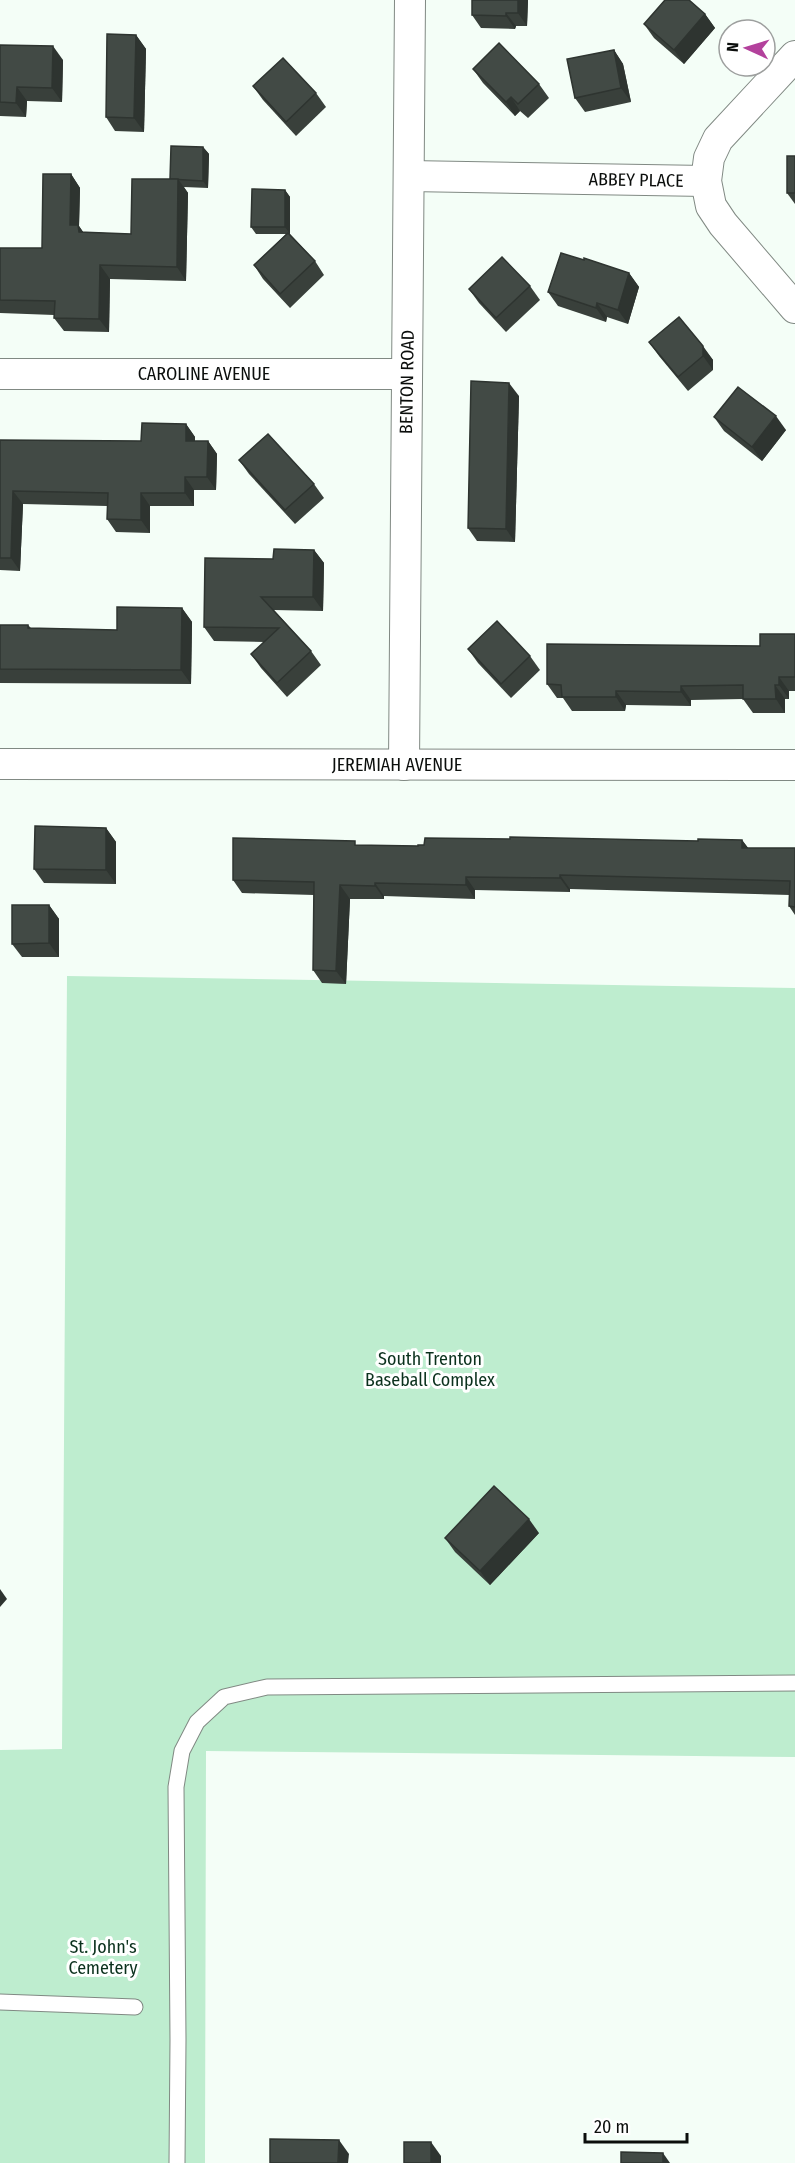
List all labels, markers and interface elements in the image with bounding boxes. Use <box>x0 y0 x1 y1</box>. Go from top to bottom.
north arrow <box>717 18 777 78</box>
text: N <box>723 42 742 52</box>
street label: ABBEY PLACE <box>588 168 684 192</box>
street label: BENTON ROAD <box>395 330 419 434</box>
street label: CAROLINE AVENUE <box>138 363 270 385</box>
street label: JEREMIAH AVENUE <box>332 754 462 776</box>
park label: South Trenton Baseball Complex <box>365 1348 495 1391</box>
park label: St. John's Cemetery <box>68 1936 138 1979</box>
scale bar <box>585 2106 687 2144</box>
text: 20 m <box>594 2116 629 2138</box>

